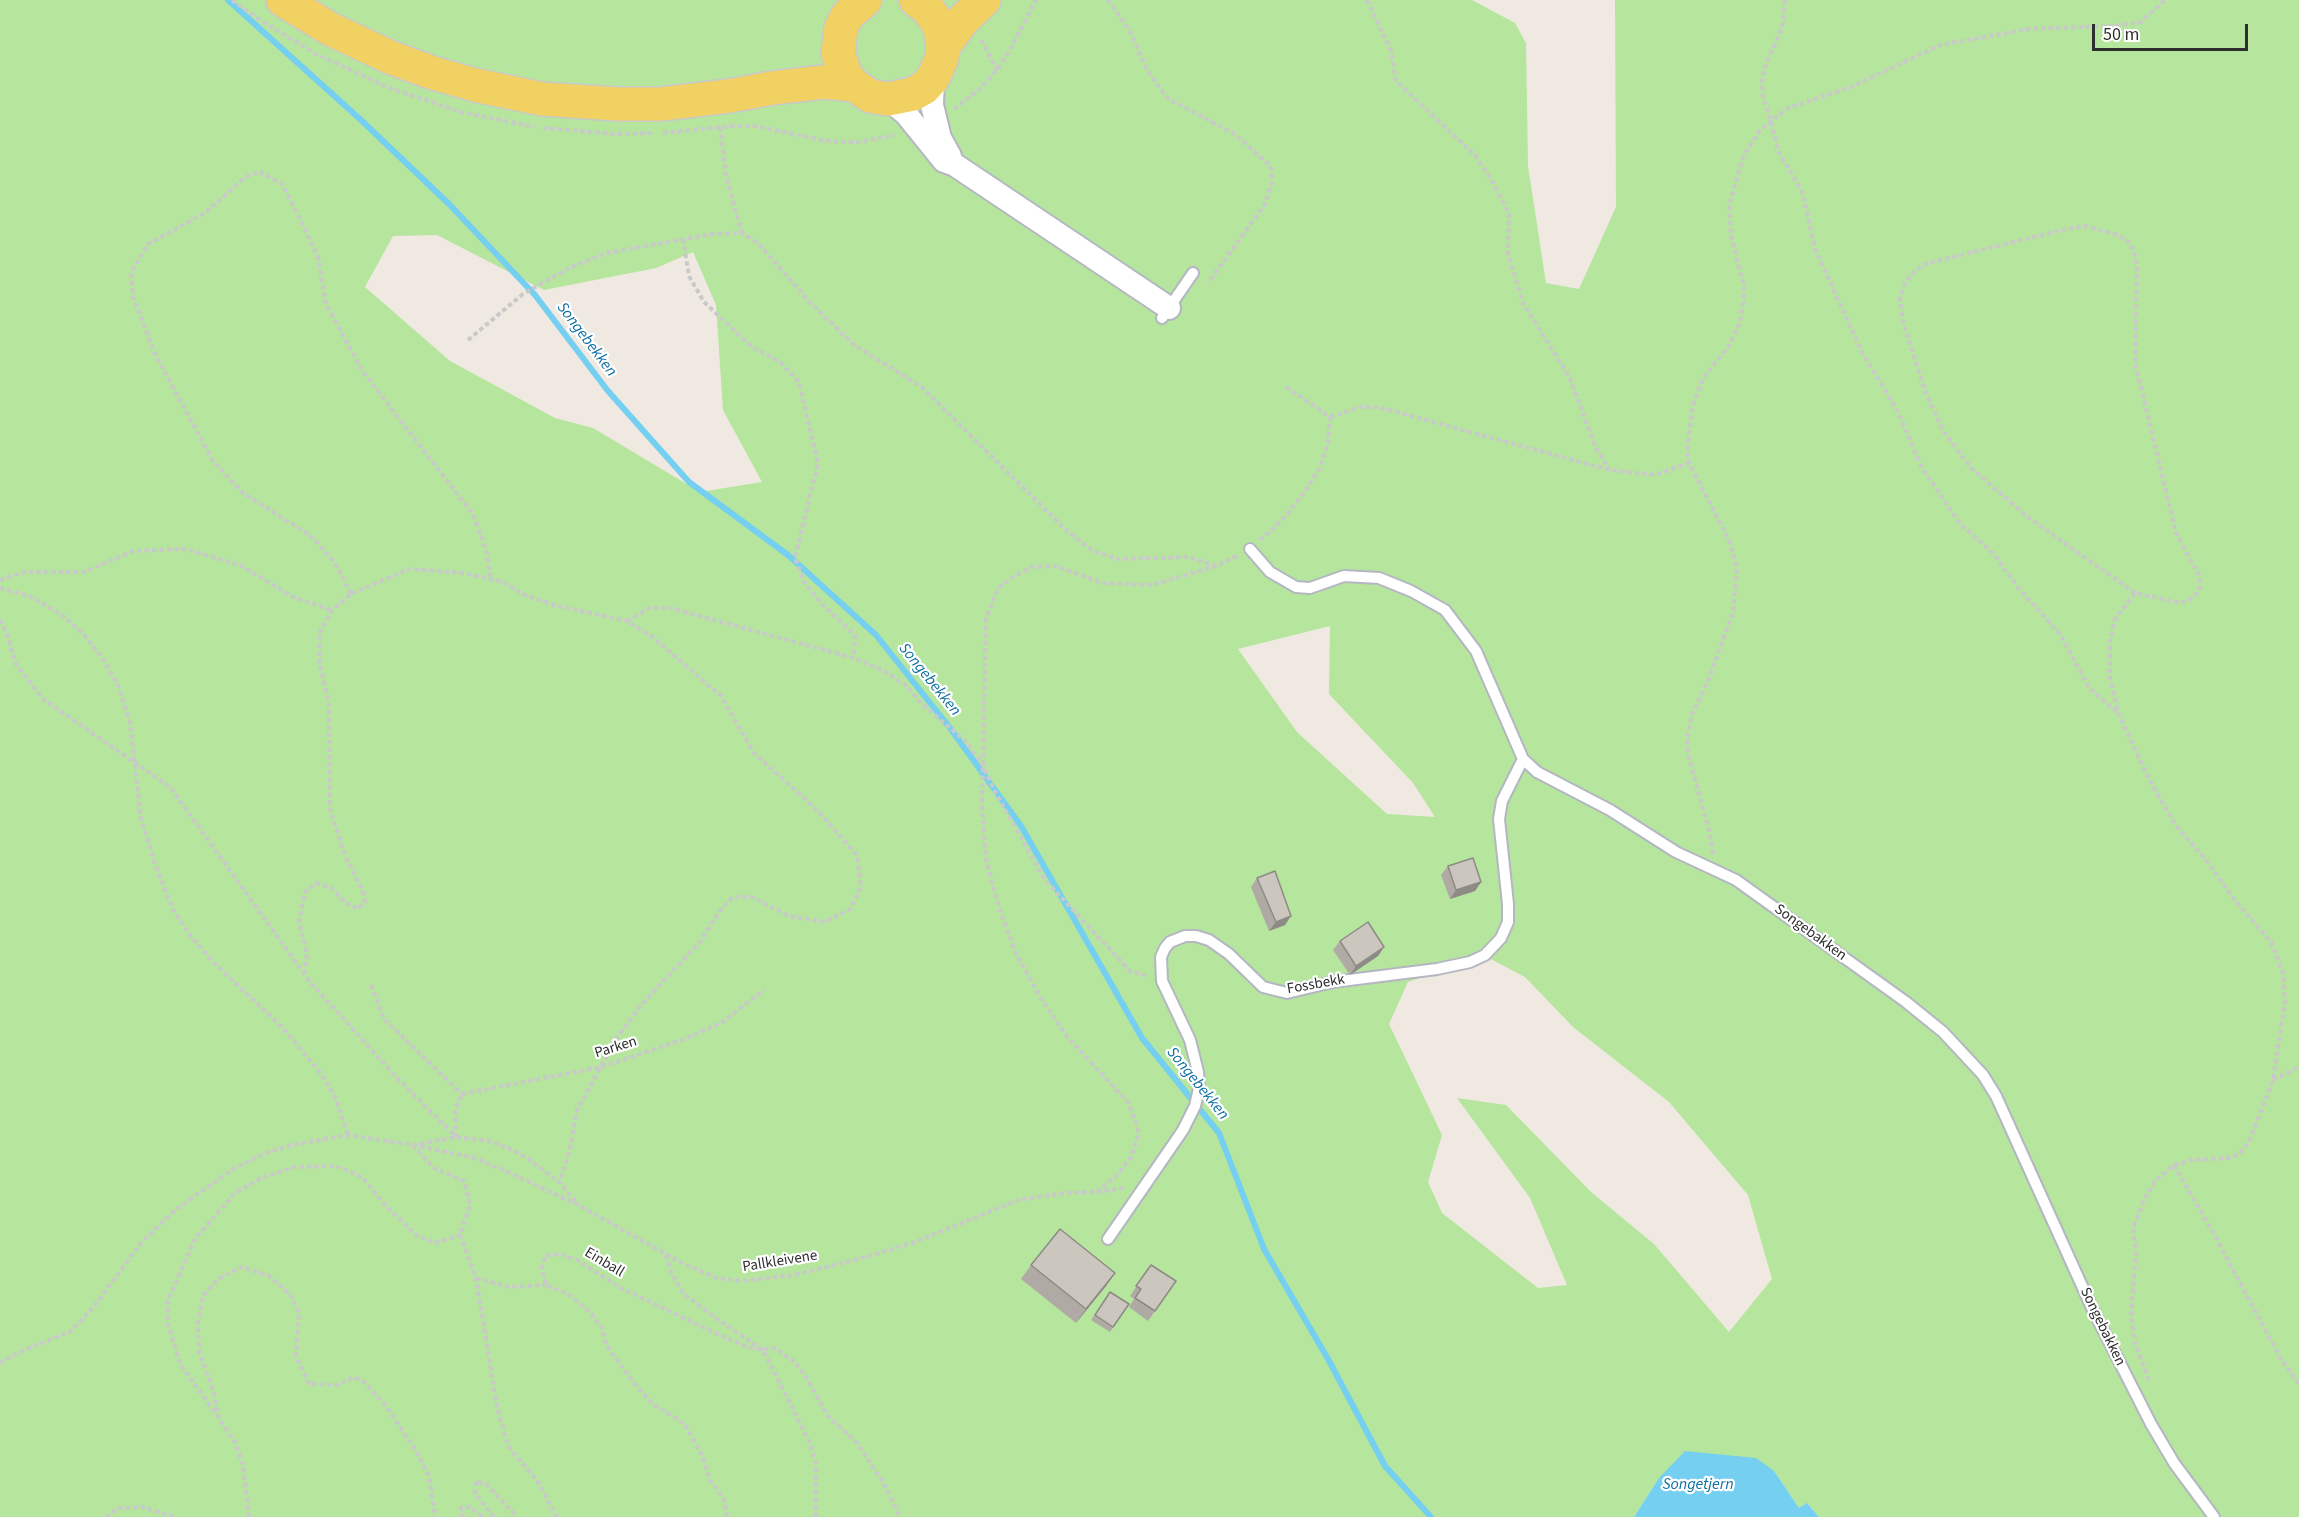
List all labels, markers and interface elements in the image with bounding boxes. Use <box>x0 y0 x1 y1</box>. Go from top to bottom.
scale bar <box>2095 12 2251 50</box>
text: 50 m <box>2103 22 2139 47</box>
water label: Songebekken <box>552 299 620 381</box>
water label: Songebekken <box>894 640 964 720</box>
street label: Songebakken <box>1770 901 1850 965</box>
street label: Fossbekk <box>1286 971 1346 999</box>
street label: Parken <box>593 1033 639 1063</box>
water label: Songebekken <box>1162 1044 1232 1124</box>
street label: Einball <box>581 1244 627 1282</box>
street label: Pallkleivene <box>741 1247 819 1277</box>
street label: Songebakken <box>2075 1285 2129 1369</box>
water label: Songetjern <box>1662 1475 1734 1495</box>

